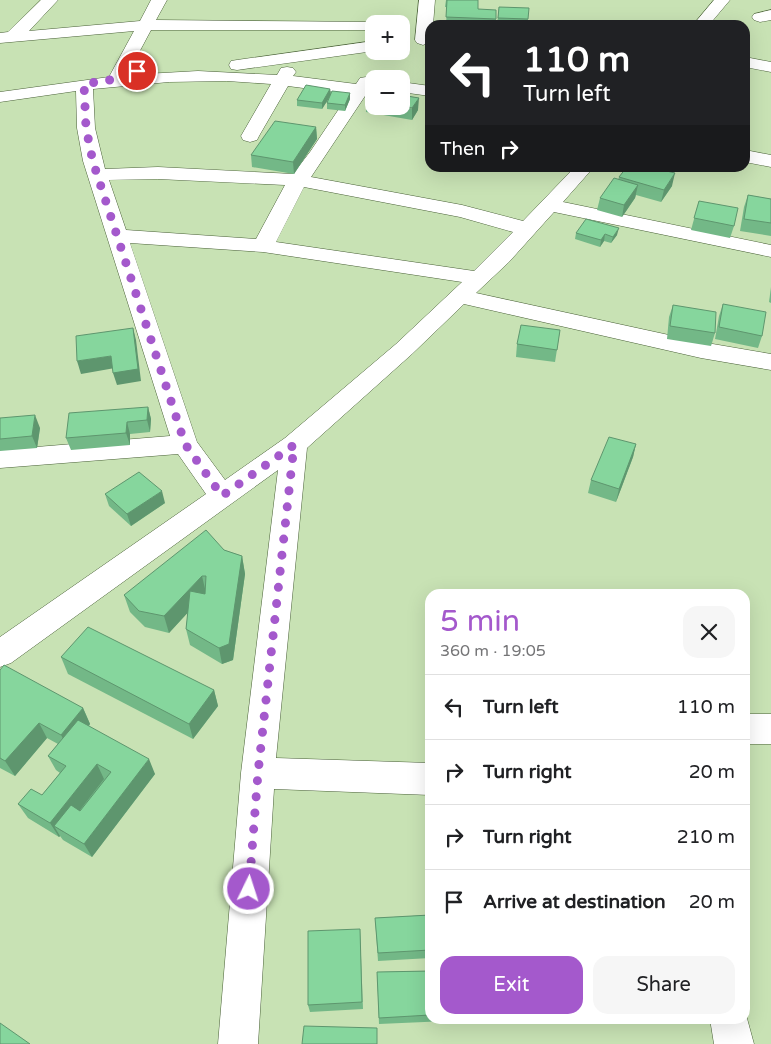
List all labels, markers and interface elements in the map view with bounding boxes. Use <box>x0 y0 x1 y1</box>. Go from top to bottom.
map controls <box>365 15 410 115</box>
button: + <box>365 15 410 60</box>
text: 110 m <box>523 39 630 81</box>
icon: left <box>440 40 505 105</box>
pin <box>116 50 158 92</box>
icon: arrive <box>123 57 151 85</box>
button: − <box>365 70 410 115</box>
text: Turn left <box>523 81 611 107</box>
icon: right <box>495 135 523 163</box>
text: Then <box>440 138 485 160</box>
text: 5 min <box>440 603 520 640</box>
button: close <box>683 606 735 658</box>
text: 360 m · 19:05 <box>440 641 546 661</box>
icon: left <box>440 693 468 721</box>
text: Turn left <box>483 696 559 718</box>
text: 110 m <box>677 696 735 718</box>
icon: right <box>440 758 468 786</box>
text: Turn right <box>483 761 571 783</box>
text: 20 m <box>689 761 735 783</box>
icon: right <box>440 823 468 851</box>
text: Turn right <box>483 826 571 848</box>
text: 210 m <box>677 826 735 848</box>
position arrow <box>222 862 274 914</box>
icon: arrive <box>440 888 468 916</box>
text: Arrive at destination <box>483 891 666 913</box>
text: 20 m <box>689 891 735 913</box>
button: Exit <box>440 956 583 1014</box>
button: Share <box>593 956 735 1014</box>

